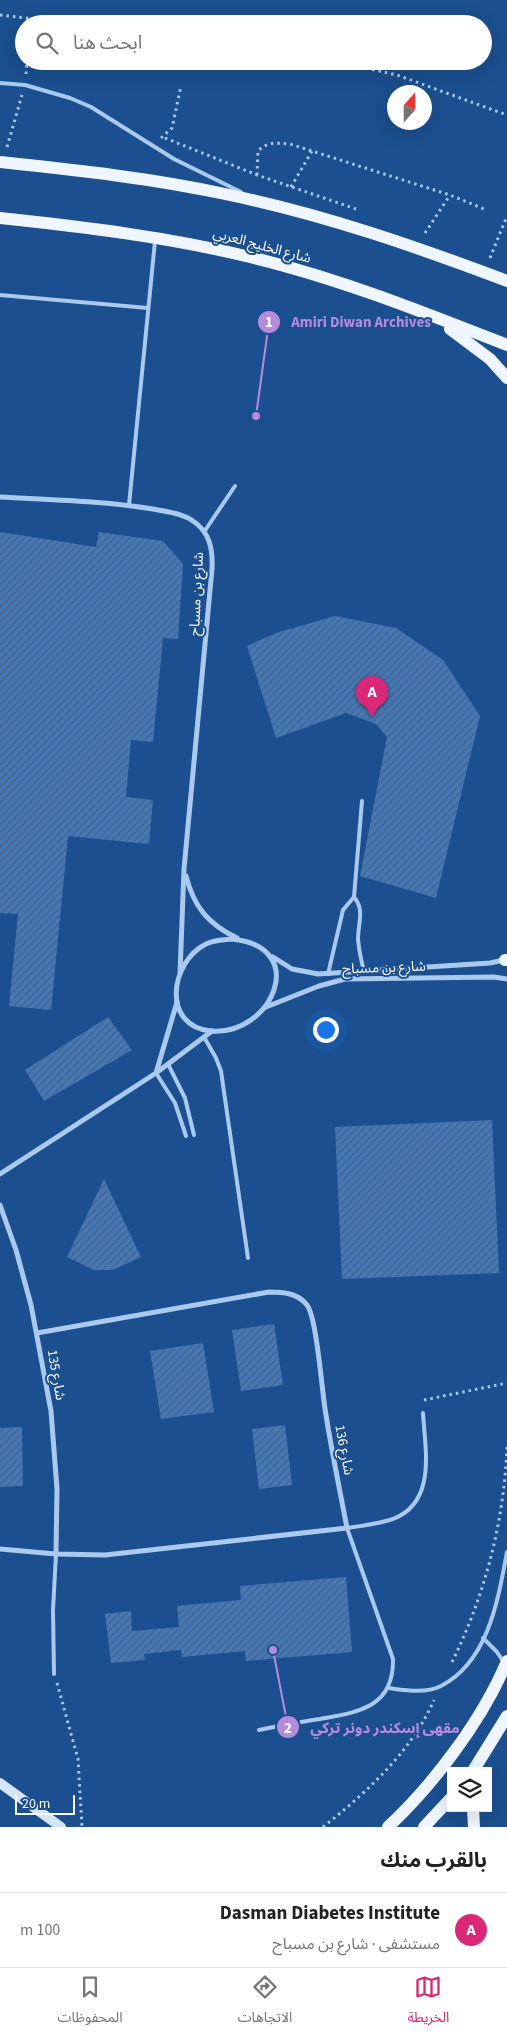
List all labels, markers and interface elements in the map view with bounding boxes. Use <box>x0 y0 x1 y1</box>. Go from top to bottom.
search box <box>15 15 492 70</box>
icon: search <box>33 29 61 57</box>
text: ابحث هنا <box>73 30 142 57</box>
north arrow <box>387 85 432 130</box>
street label: شارع الخليج العربي <box>211 223 313 269</box>
callout: Amiri Diwan Archives <box>257 307 441 337</box>
text: 1 <box>265 312 273 333</box>
text: Amiri Diwan Archives <box>290 312 431 333</box>
street label: شارع بن مسباح <box>185 552 209 636</box>
pin: A <box>356 676 388 717</box>
street label: شارع بن مسباح <box>342 957 426 979</box>
your location <box>313 1017 339 1043</box>
street label: شارع 135 <box>42 1348 70 1402</box>
street label: شارع 136 <box>329 1423 359 1477</box>
callout: مقهى إسكندر دونر تركي <box>275 1712 470 1742</box>
text: 2 <box>284 1718 292 1739</box>
text: مقهى إسكندر دونر تركي <box>310 1718 460 1739</box>
map controls <box>447 1767 492 1812</box>
button: layers <box>447 1767 492 1812</box>
scale bar <box>15 1792 75 1815</box>
text: 20 m <box>22 1794 50 1814</box>
text: بالقرب منك <box>380 1845 487 1875</box>
text: Dasman Diabetes Institute <box>220 1900 440 1927</box>
text: 100 m <box>20 1919 60 1941</box>
text: A <box>466 1919 476 1941</box>
text: مستشفى · شارع بن مسباح <box>272 1933 440 1955</box>
tab: المحفوظات <box>58 1973 123 2032</box>
tab: الاتجاهات <box>238 1973 292 2032</box>
tab: الخريطة <box>407 1973 449 2032</box>

